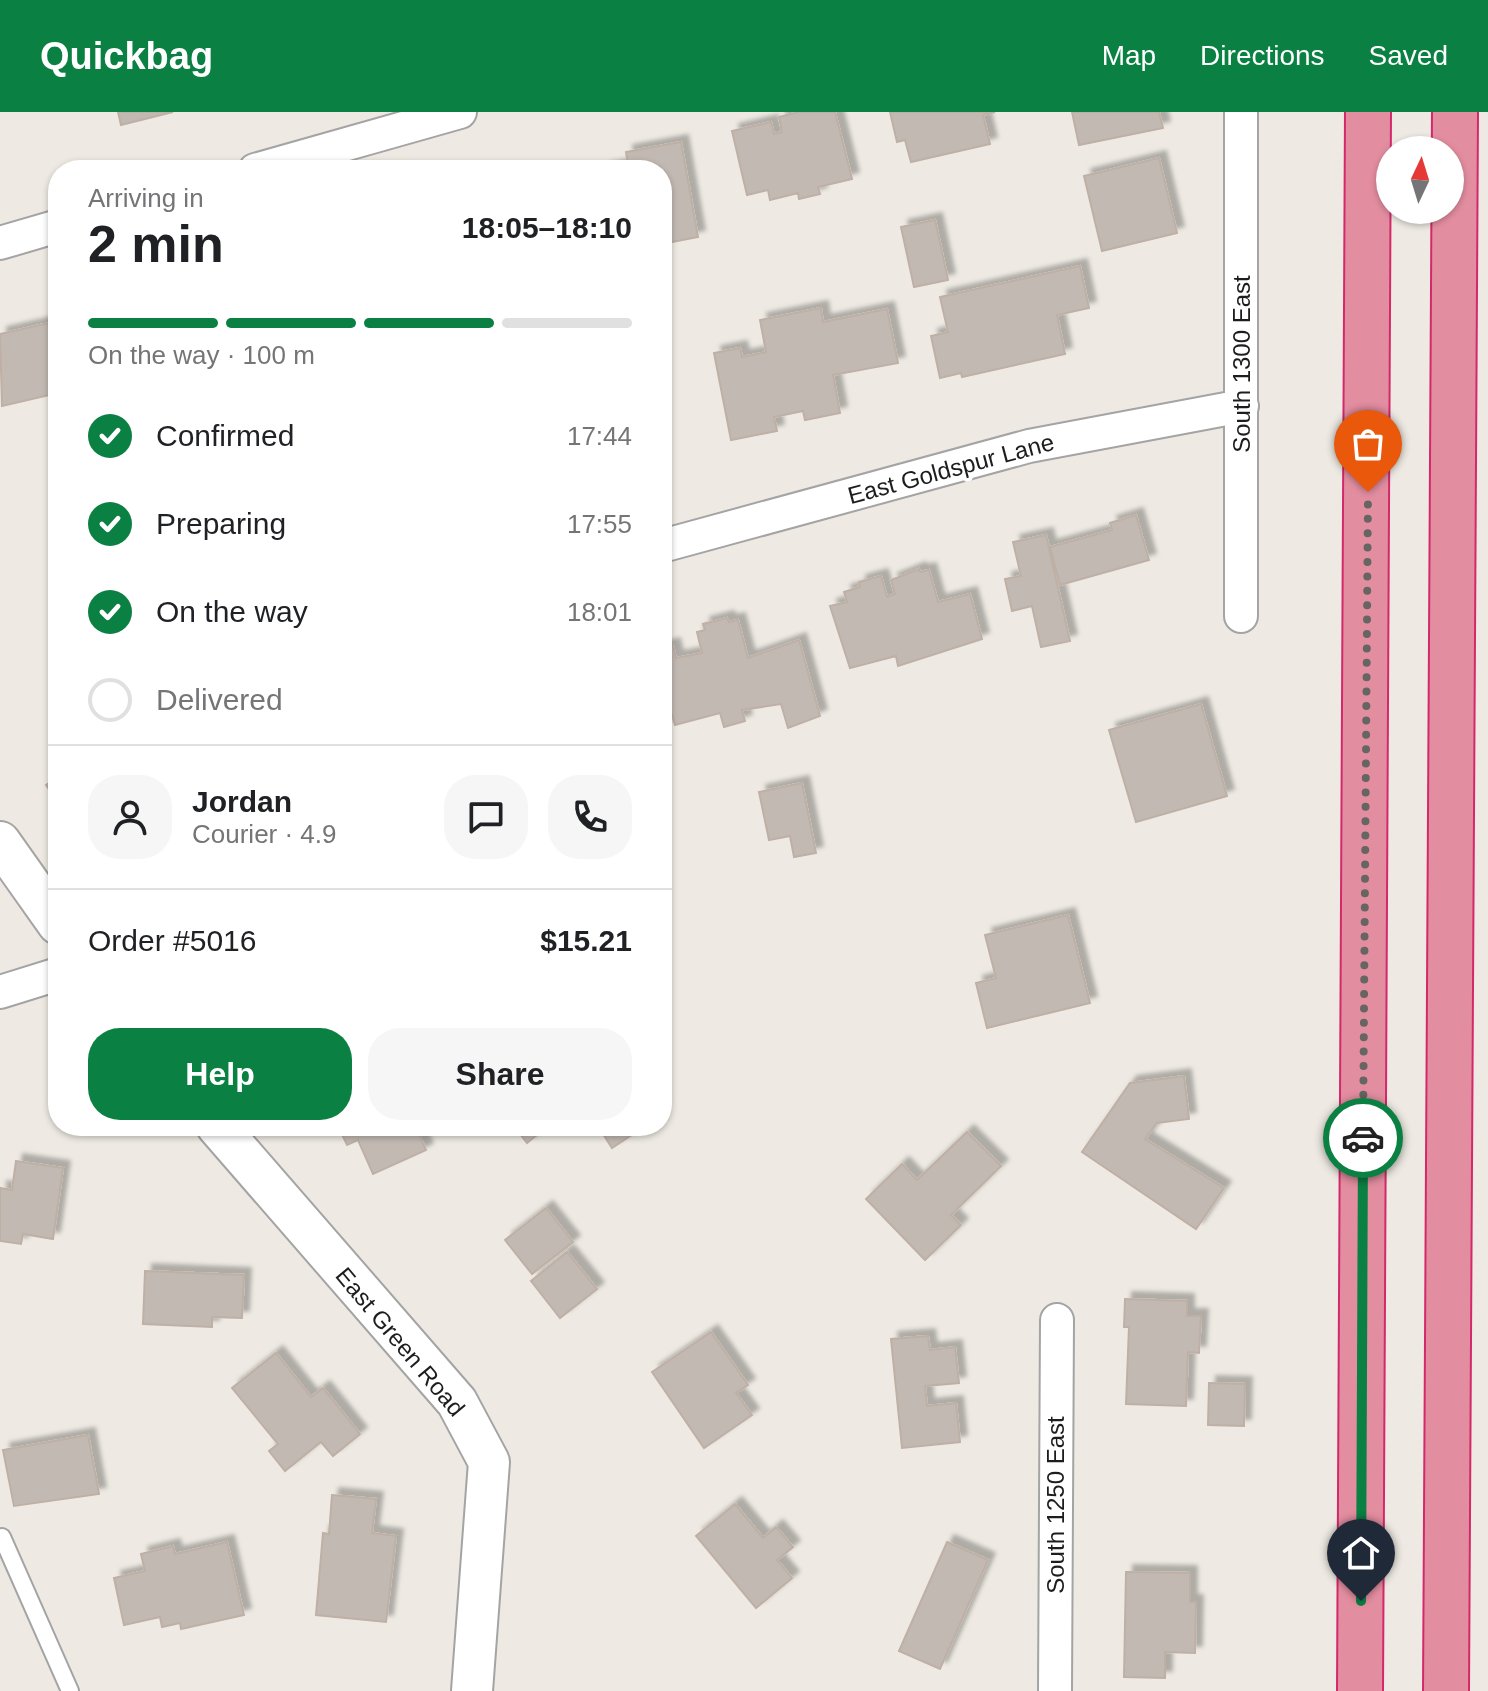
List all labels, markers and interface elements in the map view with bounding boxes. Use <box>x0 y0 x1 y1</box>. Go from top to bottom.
text: Quickbag <box>40 35 213 77</box>
text: Map <box>1102 40 1156 71</box>
text: Directions <box>1200 40 1325 71</box>
text: Saved <box>1369 40 1448 71</box>
north arrow <box>1376 136 1464 224</box>
map controls <box>1376 136 1464 224</box>
text: Arriving in <box>88 183 204 213</box>
text: 18:05–18:10 <box>462 211 632 244</box>
text: 2 min <box>88 215 224 273</box>
street label: South 1300 East <box>1228 275 1255 453</box>
text: On the way · 100 m <box>88 340 315 370</box>
pin <box>1334 410 1402 492</box>
icon: check <box>88 414 132 458</box>
text: Confirmed <box>156 419 294 452</box>
text: 17:44 <box>567 421 632 451</box>
icon: bag <box>1346 422 1390 466</box>
street label: East Goldspur Lane <box>845 428 1057 509</box>
icon: check <box>88 502 132 546</box>
text: Preparing <box>156 507 286 540</box>
text: 17:55 <box>567 509 632 539</box>
icon: check <box>88 590 132 634</box>
text: On the way <box>156 595 308 628</box>
text: 18:01 <box>567 597 632 627</box>
text: Delivered <box>156 683 283 716</box>
button: person <box>88 775 172 859</box>
button: chat <box>444 775 528 859</box>
button: phone <box>548 775 632 859</box>
text: Jordan <box>192 785 292 818</box>
text: Courier · 4.9 <box>192 819 337 849</box>
text: Order #5016 <box>88 924 256 957</box>
text: $15.21 <box>540 924 632 957</box>
button: Help <box>88 1028 352 1120</box>
button: Share <box>368 1028 632 1120</box>
courier <box>1323 1098 1403 1178</box>
icon: car <box>1341 1116 1385 1160</box>
street label: East Green Road <box>330 1262 470 1421</box>
street label: South 1250 East <box>1042 1416 1069 1594</box>
pin <box>1327 1519 1395 1601</box>
icon: home <box>1339 1531 1383 1575</box>

